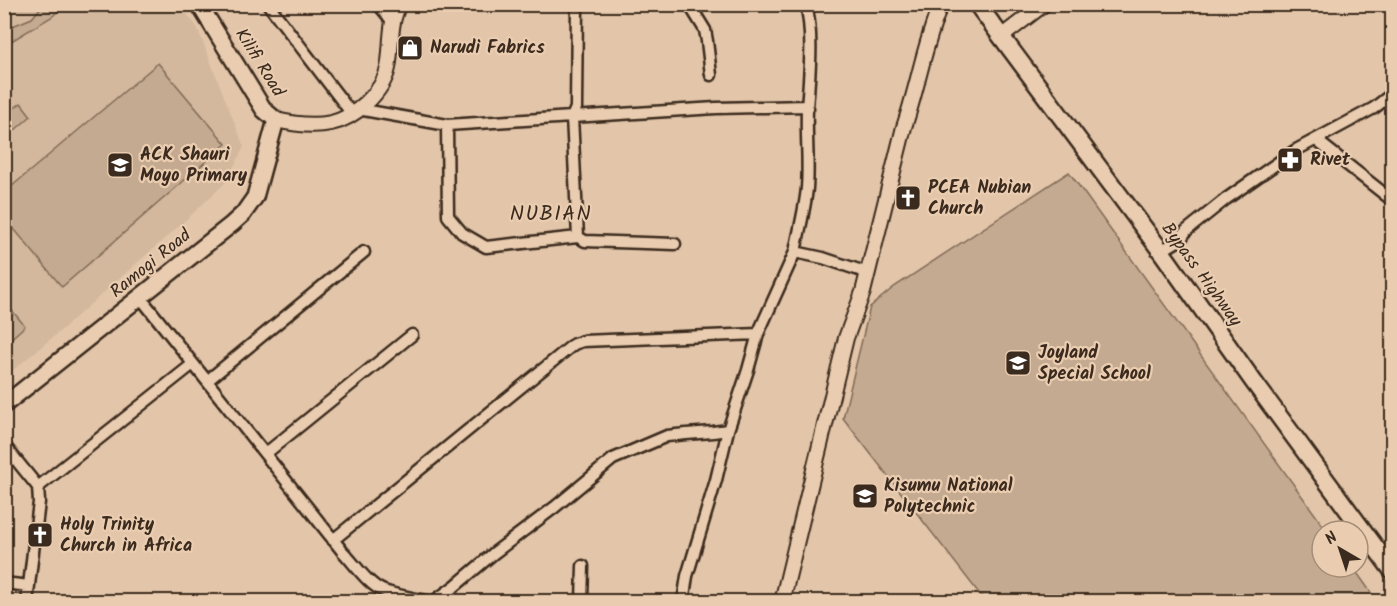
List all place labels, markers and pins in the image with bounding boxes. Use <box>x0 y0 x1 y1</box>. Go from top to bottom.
shop icon: Narudi Fabrics <box>395 33 425 63</box>
place label: Narudi Fabrics <box>430 34 545 63</box>
place label: ACK Shauri Moyo Primary <box>140 141 248 191</box>
pharmacy icon: Rivet <box>1275 145 1305 175</box>
place label: Rivet <box>1310 146 1351 175</box>
school or university icon: ACK Shauri Moyo Primary <box>105 150 135 180</box>
place label: PCEA Nubian Church <box>928 174 1031 224</box>
church icon: PCEA Nubian Church <box>893 183 923 213</box>
place label: Joyland Special School <box>1038 339 1151 389</box>
school or university icon: Joyland Special School <box>1003 348 1033 378</box>
place label: Kisumu National Polytechnic <box>884 472 1013 522</box>
school or university icon: Kisumu National Polytechnic <box>850 481 880 511</box>
place label: Holy Trinity Church in Africa <box>60 511 192 561</box>
church icon: Holy Trinity Church in Africa <box>25 520 55 550</box>

